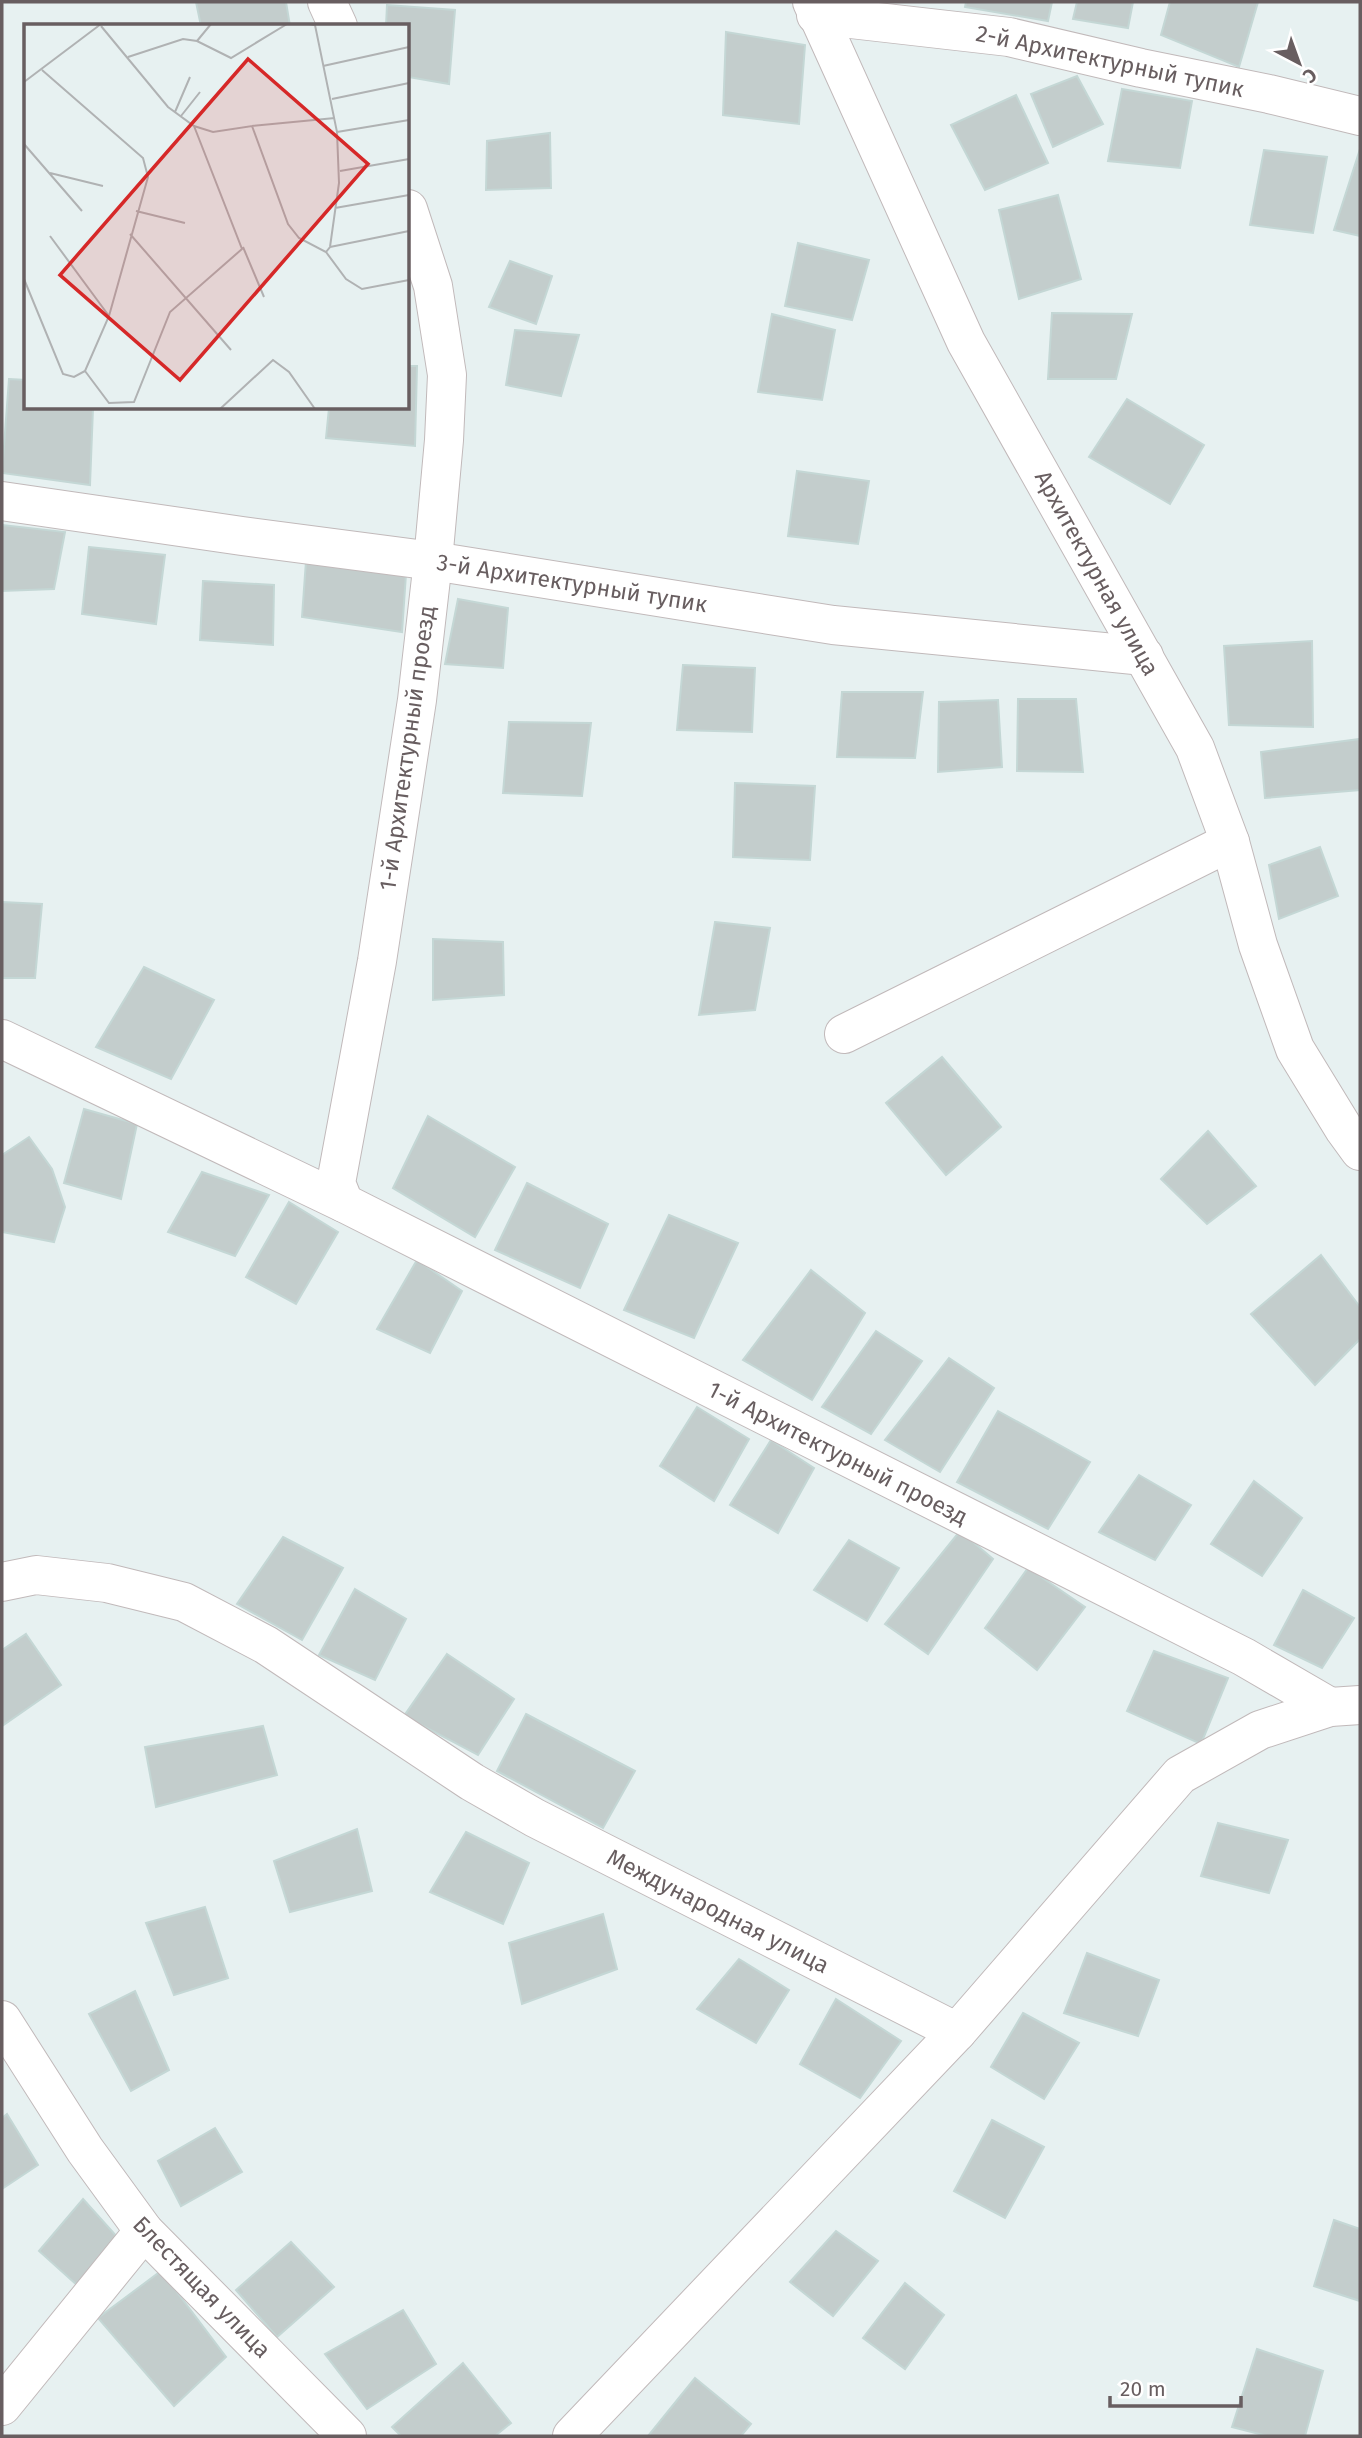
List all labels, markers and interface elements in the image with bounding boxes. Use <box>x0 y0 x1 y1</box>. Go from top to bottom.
street label: 2-й Архитектурный тупик <box>973 19 1247 103</box>
inset map <box>24 24 410 410</box>
north arrow <box>1264 28 1334 98</box>
text: С <box>1298 63 1321 88</box>
street label: Архитектурная улица <box>1029 466 1165 680</box>
street label: 3-й Архитектурный тупик <box>435 548 709 618</box>
street label: 1-й Архитектурный проезд <box>373 604 441 892</box>
street label: 1-й Архитектурный проезд <box>704 1375 972 1531</box>
street label: Международная улица <box>602 1843 834 1979</box>
street label: Блестящая улица <box>127 2210 277 2364</box>
scale bar <box>1110 2364 1241 2408</box>
text: 20 m <box>1120 2376 1166 2402</box>

